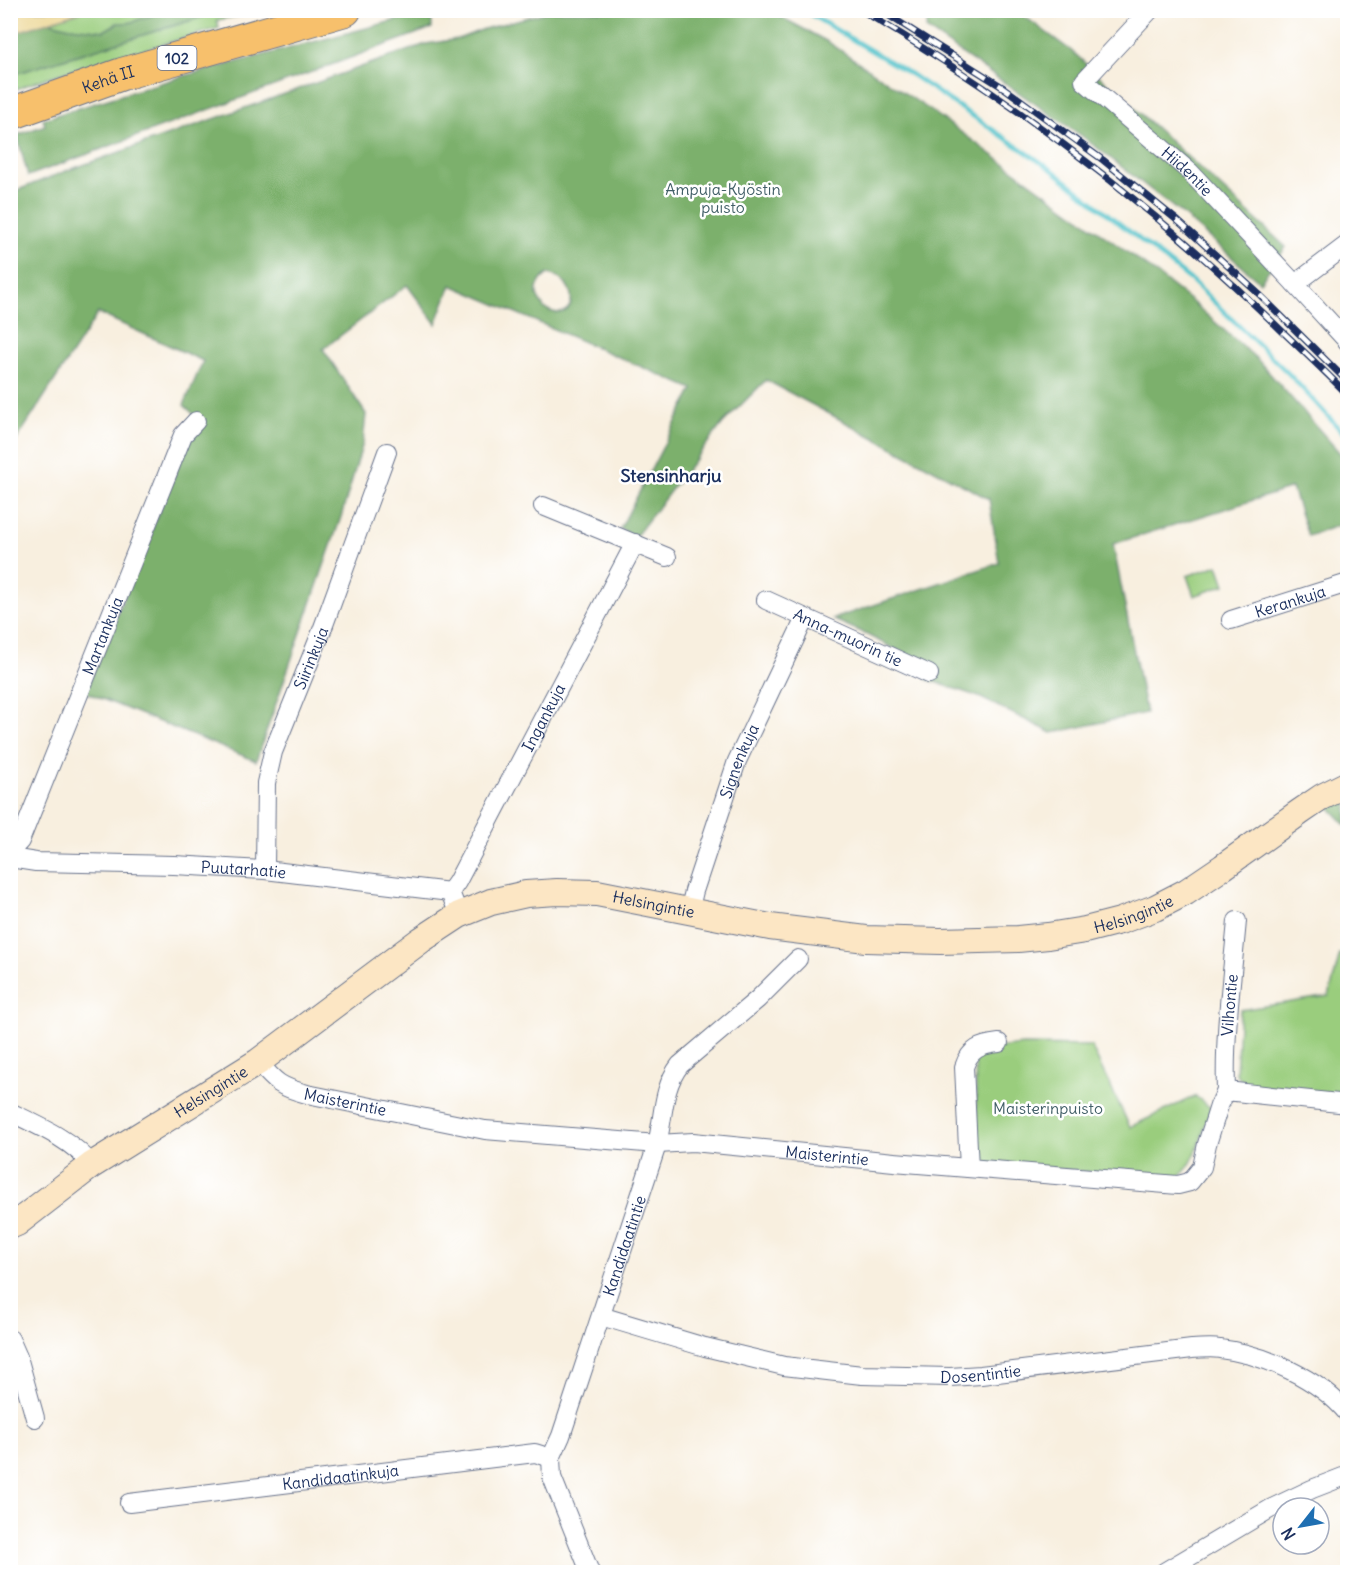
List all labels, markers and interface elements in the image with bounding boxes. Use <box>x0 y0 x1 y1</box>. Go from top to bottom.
road number: 102 <box>158 46 196 70</box>
street label: Kehä II <box>79 61 137 98</box>
street label: Hiidentie <box>1157 142 1217 200</box>
park label: Ampuja-Kyöstin puisto <box>665 179 781 217</box>
district label: Stensinharju <box>621 464 722 487</box>
street label: Kerankuja <box>1252 581 1328 622</box>
street label: Martankuja <box>78 594 127 678</box>
street label: Anna-muorin tie <box>790 604 906 671</box>
street label: Siirinkuja <box>289 624 332 692</box>
street label: Ingankuja <box>517 680 569 755</box>
street label: Signenkuja <box>715 721 763 801</box>
street label: Puutarhatie <box>200 856 287 882</box>
street label: Helsingintie <box>611 886 696 922</box>
street label: Helsingintie <box>1092 890 1176 937</box>
street label: Vilhontie <box>1217 973 1242 1037</box>
street label: Helsingintie <box>170 1061 251 1122</box>
street label: Maisterintie <box>302 1084 388 1120</box>
park label: Maisterinpuisto <box>993 1098 1103 1118</box>
street label: Maisterintie <box>784 1141 870 1169</box>
street label: Kandidaatintie <box>598 1193 650 1299</box>
street label: Dosentintie <box>940 1360 1022 1387</box>
street label: Kandidaatinkuja <box>281 1460 400 1494</box>
north arrow <box>1271 1496 1331 1556</box>
text: N <box>1277 1524 1300 1544</box>

